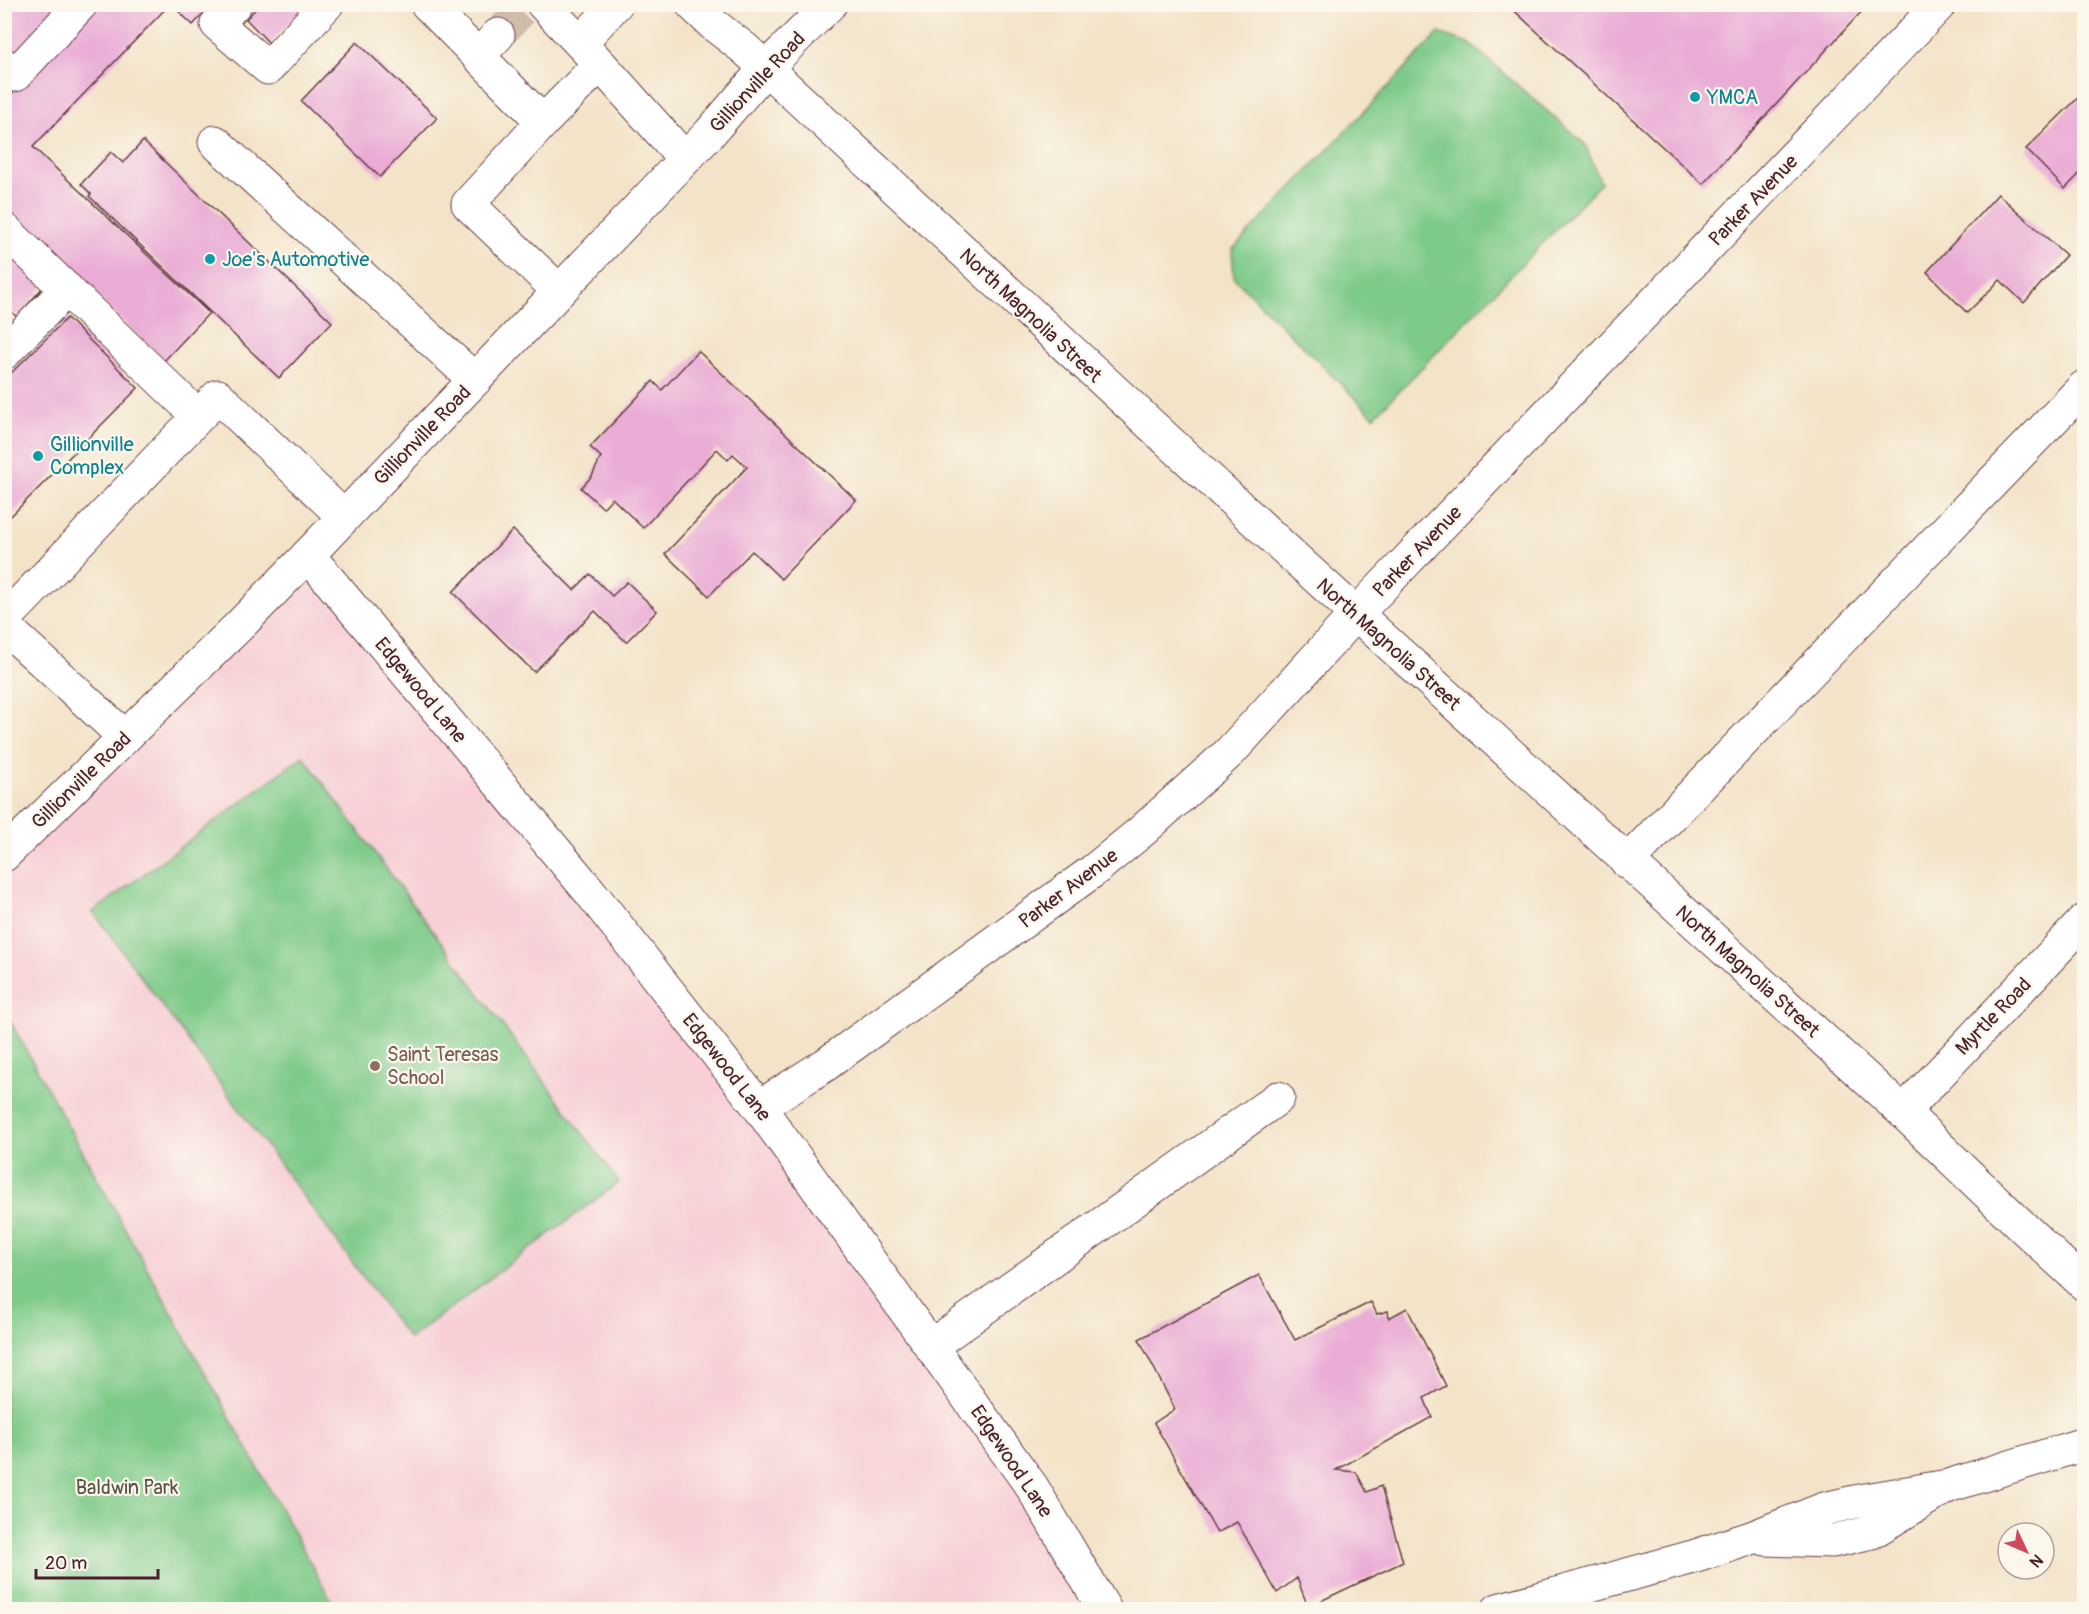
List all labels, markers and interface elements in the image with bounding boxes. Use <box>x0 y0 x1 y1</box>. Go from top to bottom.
street label: Gillionville Road <box>704 26 811 138</box>
place label: YMCA <box>1706 85 1758 110</box>
marker: YMCA <box>1688 90 1702 104</box>
street label: Parker Avenue <box>1703 149 1803 251</box>
street label: North Magnolia Street <box>954 243 1108 388</box>
place label: Joe's Automotive <box>222 247 370 272</box>
marker: Joe's Automotive <box>203 252 217 266</box>
street label: Gillionville Road <box>368 380 476 491</box>
place label: Gillionville Complex <box>50 432 134 480</box>
marker: Gillionville Complex <box>31 449 45 463</box>
street label: Parker Avenue <box>1367 500 1467 602</box>
street label: North Magnolia Street <box>1311 573 1467 716</box>
street label: Edgewood Lane <box>369 632 472 748</box>
street label: Gillionville Road <box>26 726 137 834</box>
street label: Parker Avenue <box>1014 843 1123 934</box>
street label: North Magnolia Street <box>1670 900 1826 1043</box>
street label: Myrtle Road <box>1950 972 2037 1060</box>
street label: Edgewood Lane <box>677 1008 777 1126</box>
place label: Saint Teresas School <box>387 1042 498 1090</box>
marker: Saint Teresas School <box>368 1059 382 1073</box>
street label: Edgewood Lane <box>965 1400 1058 1522</box>
park label: Baldwin Park <box>76 1475 179 1500</box>
north arrow <box>1996 1521 2056 1581</box>
scale bar <box>36 1542 158 1580</box>
text: N <box>2025 1550 2047 1572</box>
text: 20 m <box>45 1552 87 1575</box>

